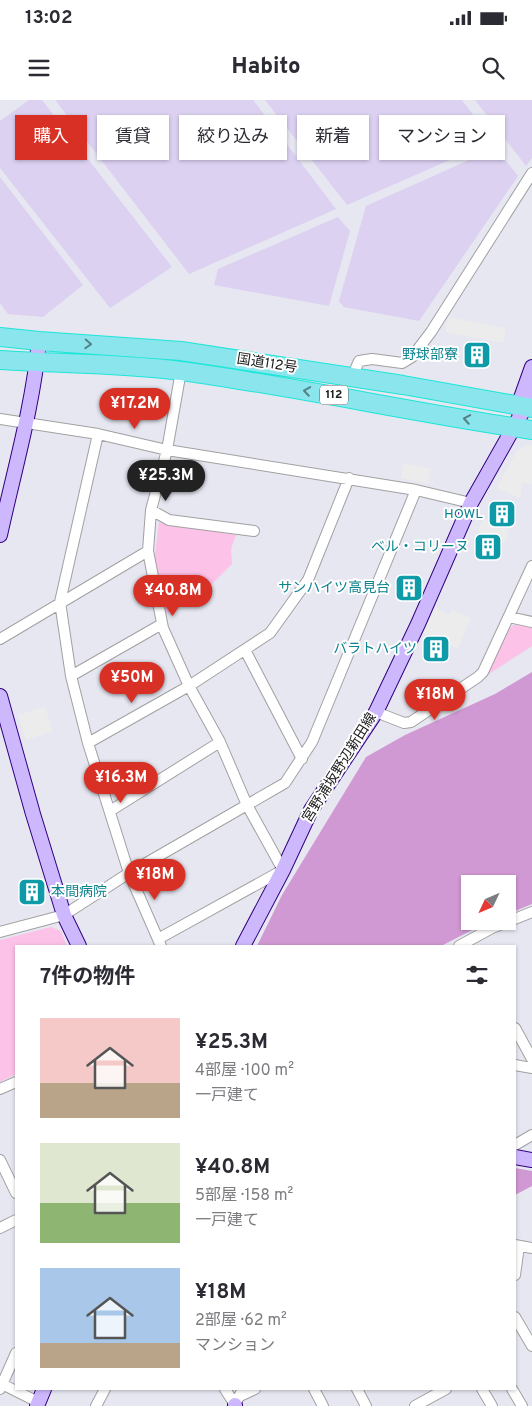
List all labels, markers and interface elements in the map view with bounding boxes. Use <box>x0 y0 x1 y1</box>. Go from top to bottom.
text: 13:02 <box>25 6 73 30</box>
icon: menu <box>25 54 53 82</box>
text: Habito <box>231 54 301 81</box>
icon: search <box>479 54 507 82</box>
chip: 購入 <box>15 115 87 160</box>
chip: 賃貸 <box>97 115 169 160</box>
chip: 絞り込み <box>179 115 287 160</box>
chip: 新着 <box>297 115 369 160</box>
chip: マンション <box>379 115 505 160</box>
one-way arrow <box>84 339 92 350</box>
building icon: 野球部寮 <box>462 340 492 370</box>
place label: 野球部寮 <box>402 347 458 364</box>
street label: 国道112号 <box>236 351 298 377</box>
one-way arrow <box>303 386 312 396</box>
road number: 112 <box>320 386 348 404</box>
pin: ¥17.2M <box>94 388 176 430</box>
text: ¥17.2M <box>110 394 160 414</box>
one-way arrow <box>463 414 472 424</box>
pin: ¥25.3M <box>125 460 207 502</box>
text: ¥25.3M <box>138 466 194 486</box>
building icon: HOWL <box>487 499 517 529</box>
place label: HOWL <box>444 506 483 523</box>
building icon: ベル・コリーヌ <box>473 532 503 562</box>
place label: ベル・コリーヌ <box>371 539 469 556</box>
building icon: サンハイツ高見台 <box>394 573 424 603</box>
pin: ¥40.8M <box>132 574 214 617</box>
place label: サンハイツ高見台 <box>278 579 390 597</box>
text: ¥40.8M <box>144 581 202 601</box>
building icon: バラトハイツ <box>421 634 451 664</box>
place label: バラトハイツ <box>333 641 417 658</box>
pin: ¥50M <box>102 662 162 704</box>
text: ¥50M <box>111 668 153 688</box>
pin: ¥18M <box>405 678 465 721</box>
text: ¥18M <box>415 685 455 705</box>
street label: 宮野浦坂野辺新田線 <box>299 710 381 826</box>
pin: ¥16.3M <box>80 762 162 804</box>
text: ¥16.3M <box>95 768 147 788</box>
pin: ¥18M <box>125 858 185 901</box>
text: ¥18M <box>135 865 175 885</box>
north arrow <box>461 875 516 930</box>
map controls <box>461 875 516 930</box>
building icon: 本間病院 <box>17 877 47 907</box>
place label: 本間病院 <box>51 884 107 901</box>
icon: filters <box>463 961 491 989</box>
text: 7件の物件 <box>40 964 135 991</box>
text: ¥25.3M <box>195 1029 268 1056</box>
icon: home <box>80 1038 140 1098</box>
text: 4部屋 · 100 m² <box>195 1061 294 1081</box>
text: 一戸建て <box>195 1086 259 1106</box>
text: ¥40.8M <box>195 1154 270 1181</box>
icon: home <box>80 1163 140 1223</box>
text: 5部屋 · 158 m² <box>195 1186 293 1206</box>
text: 一戸建て <box>195 1211 259 1231</box>
text: ¥18M <box>195 1279 246 1306</box>
icon: home <box>80 1288 140 1348</box>
text: 2部屋 · 62 m² <box>195 1311 287 1331</box>
text: マンション <box>195 1336 275 1356</box>

